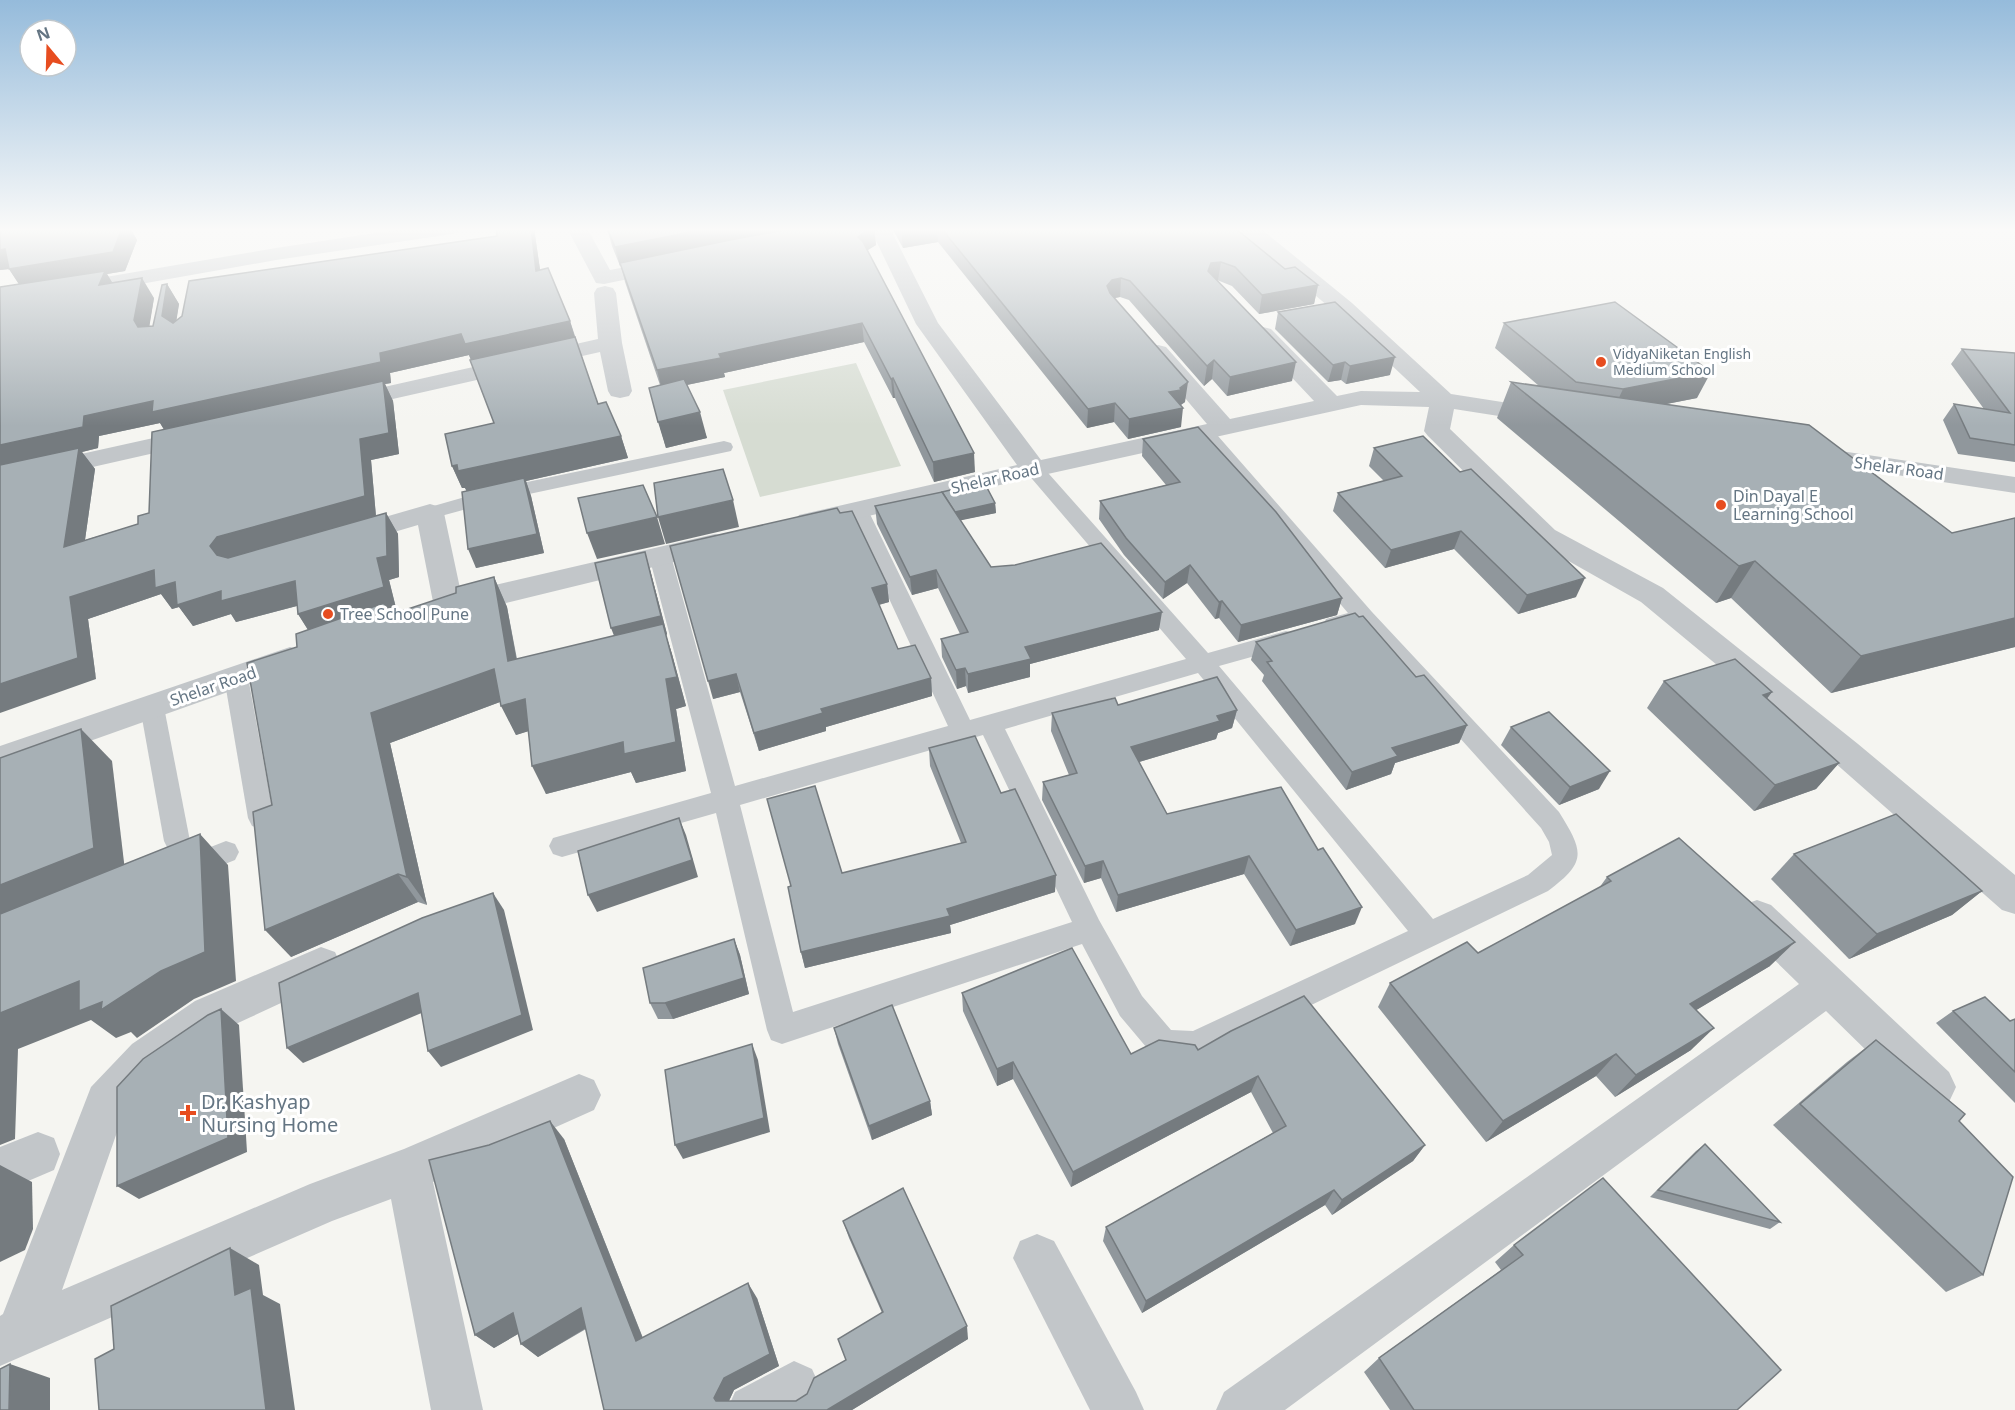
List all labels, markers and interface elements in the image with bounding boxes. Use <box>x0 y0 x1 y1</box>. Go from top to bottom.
north arrow <box>18 18 78 78</box>
text: N <box>33 21 53 46</box>
place label: VidyaNiketan English Medium School <box>1613 344 1751 379</box>
marker: VidyaNiketan English Medium School <box>1594 355 1608 369</box>
street label: Shelar Road <box>1853 451 1945 485</box>
street label: Shelar Road <box>949 457 1041 499</box>
place label: Din Dayal E Learning School <box>1733 485 1854 525</box>
marker: Din Dayal E Learning School <box>1714 498 1728 512</box>
place label: Tree School Pune <box>340 603 469 625</box>
marker: Tree School Pune <box>321 607 335 621</box>
street label: Shelar Road <box>167 661 259 711</box>
place label: Dr. Kashyap Nursing Home <box>201 1088 338 1138</box>
marker: Dr. Kashyap Nursing Home <box>179 1104 197 1122</box>

